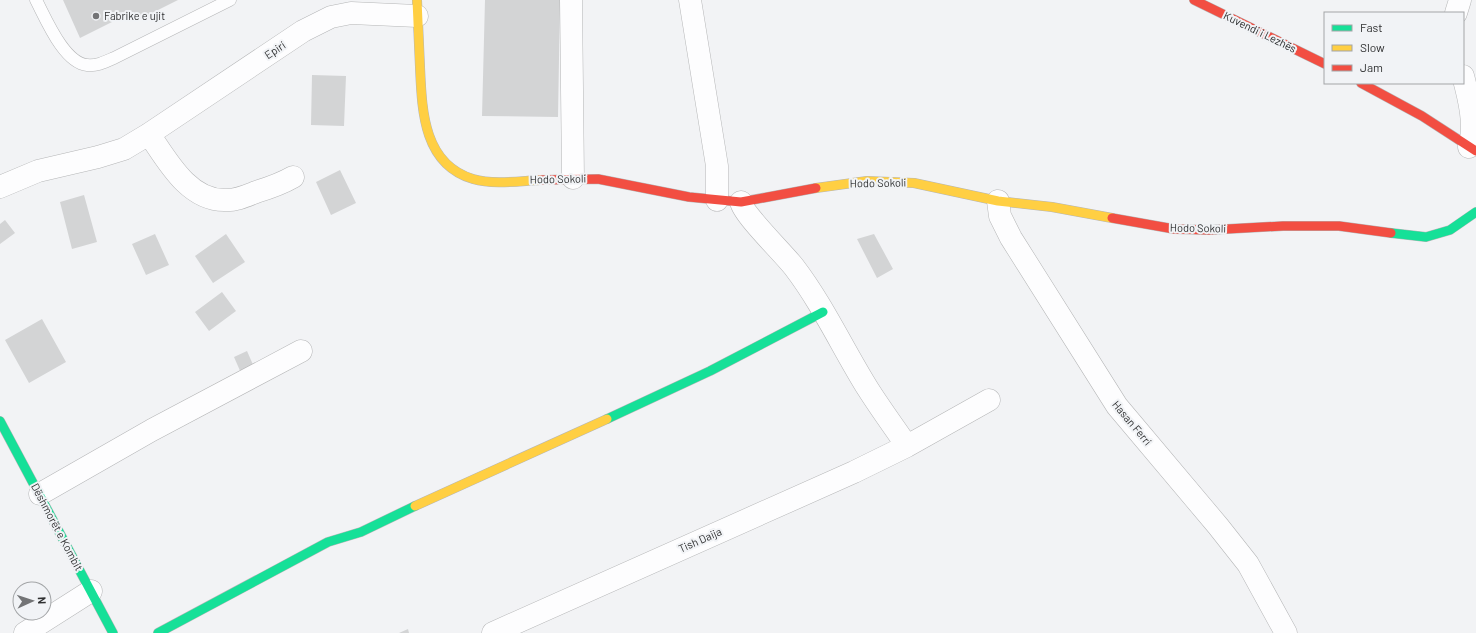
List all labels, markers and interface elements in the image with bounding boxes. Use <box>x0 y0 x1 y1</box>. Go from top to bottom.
street label: Kuvendi i Lezhës <box>1222 8 1299 55</box>
place label: Fabrike e ujit <box>104 9 165 22</box>
marker: Fabrike e ujit <box>91 11 101 21</box>
legend <box>1324 12 1464 84</box>
text: Fast <box>1360 20 1383 34</box>
street label: Epiri <box>262 38 288 61</box>
text: Slow <box>1360 40 1385 54</box>
text: Jam <box>1360 60 1383 74</box>
street label: Hodo Sokoli <box>530 172 587 185</box>
street label: Hodo Sokoli <box>850 176 907 189</box>
street label: Hodo Sokoli <box>1170 221 1227 234</box>
street label: Hasan Ferri <box>1110 398 1155 448</box>
street label: Dëshmorët e Kombit <box>29 481 86 573</box>
street label: Tish Daija <box>676 524 723 555</box>
north arrow <box>12 581 52 621</box>
text: N <box>36 596 49 604</box>

